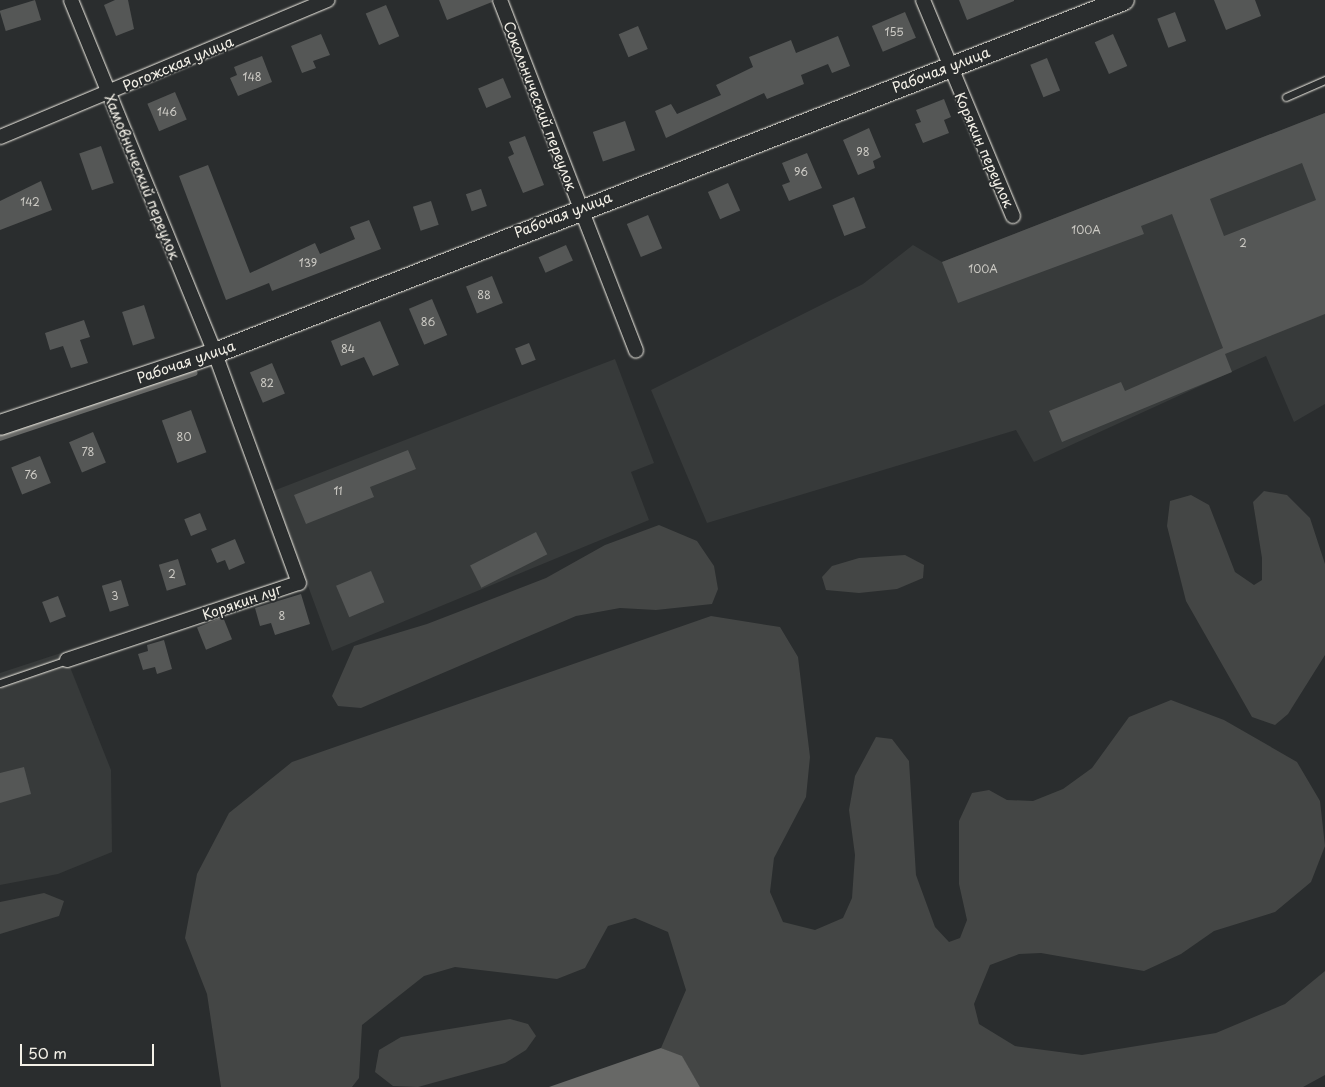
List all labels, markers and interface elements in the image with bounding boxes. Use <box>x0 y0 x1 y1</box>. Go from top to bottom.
street label: Сокольнический переулок <box>500 19 580 193</box>
house number: 155 <box>884 25 904 39</box>
street label: Рогожская улица <box>120 33 236 95</box>
street label: Рабочая улица <box>890 44 992 96</box>
house number: 148 <box>242 70 262 84</box>
street label: Корякин переулок <box>951 90 1017 210</box>
street label: Хамовнический переулок <box>101 92 183 262</box>
house number: 146 <box>157 105 177 119</box>
house number: 98 <box>856 145 870 159</box>
house number: 96 <box>794 165 808 179</box>
street label: Рабочая улица <box>512 189 614 241</box>
house number: 142 <box>20 195 40 209</box>
house number: 100А <box>1071 223 1101 237</box>
house number: 2 <box>1239 236 1247 250</box>
house number: 139 <box>299 256 317 270</box>
house number: 100А <box>968 262 998 276</box>
house number: 88 <box>477 288 491 302</box>
house number: 86 <box>421 315 435 329</box>
street label: Рабочая улица <box>134 337 238 387</box>
house number: 84 <box>341 342 355 356</box>
house number: 82 <box>260 376 274 390</box>
house number: 80 <box>177 430 191 444</box>
house number: 78 <box>82 445 94 459</box>
house number: 76 <box>24 468 38 482</box>
house number: 11 <box>333 484 343 498</box>
house number: 2 <box>168 567 176 581</box>
street label: Корякин луг <box>200 580 284 624</box>
house number: 3 <box>111 589 119 603</box>
house number: 8 <box>279 609 285 623</box>
scale bar <box>22 1034 156 1066</box>
text: 50 m <box>28 1041 67 1064</box>

